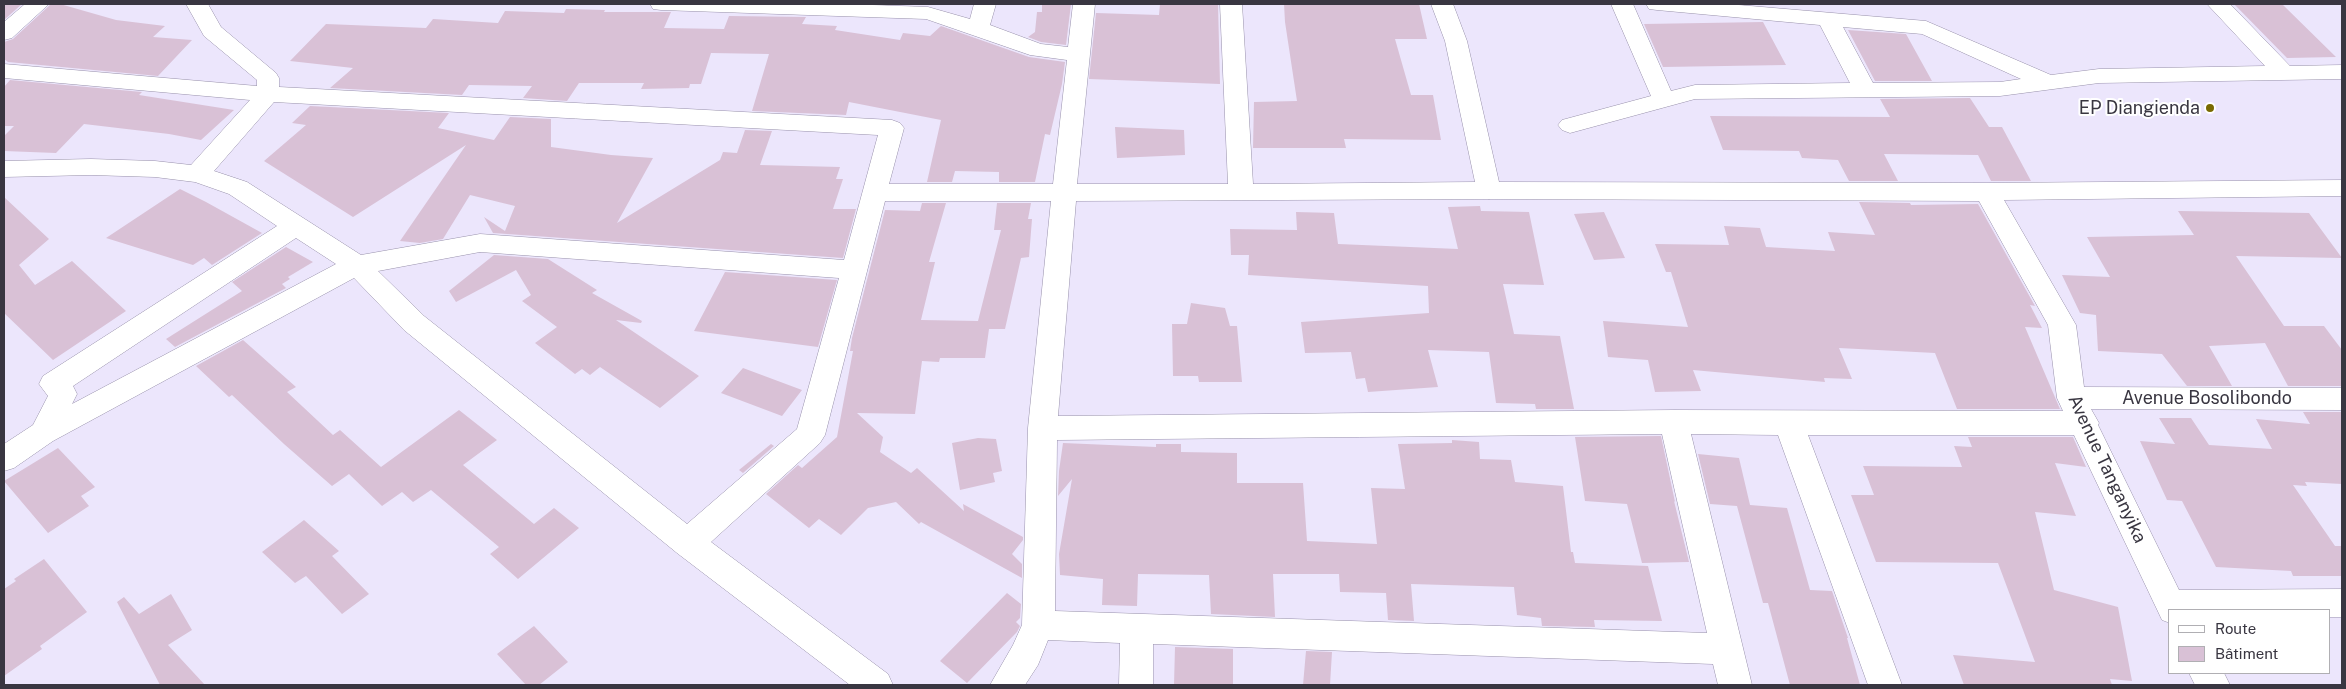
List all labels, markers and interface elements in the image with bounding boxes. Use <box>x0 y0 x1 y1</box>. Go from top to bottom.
place label: EP Diangienda <box>2079 97 2200 119</box>
marker: EP Diangienda <box>2204 102 2216 114</box>
street label: Avenue Bosolibondo <box>2122 387 2292 409</box>
street label: Avenue Tanganyika <box>2063 391 2151 547</box>
legend <box>2168 609 2331 674</box>
text: Route <box>2215 620 2256 637</box>
text: Bâtiment <box>2215 645 2278 662</box>

